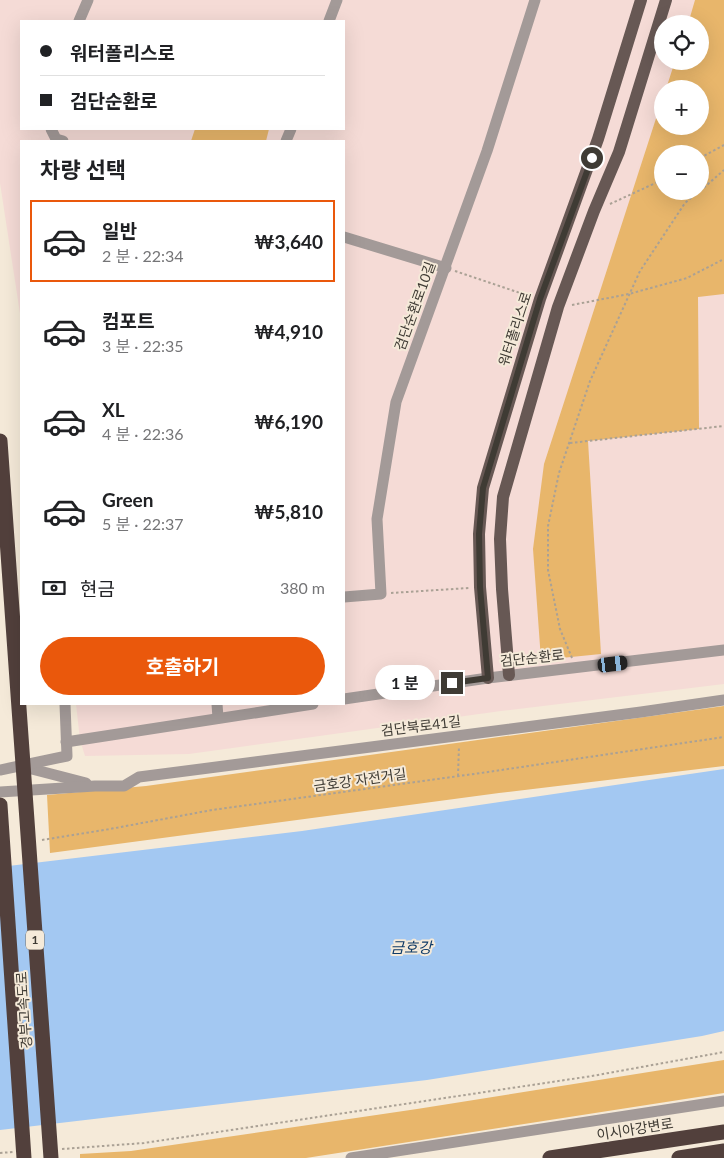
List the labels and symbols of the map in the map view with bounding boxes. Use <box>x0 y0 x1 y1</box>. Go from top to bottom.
route start <box>581 147 603 169</box>
street label: 검단순환로10길 <box>391 259 439 353</box>
street label: 워터폴리스로 <box>494 289 535 368</box>
street label: 검단순환로 <box>499 646 565 669</box>
car <box>597 655 628 673</box>
callout: 1 분 <box>374 666 434 700</box>
route end <box>441 672 463 694</box>
street label: 검단북로41길 <box>380 712 462 739</box>
street label: 금호강 자전거길 <box>312 765 408 794</box>
road number: 1 <box>26 930 44 950</box>
water label: 금호강 <box>390 938 434 956</box>
street label: 경부고속도로 <box>12 971 35 1049</box>
street label: 이시아강변로 <box>595 1114 675 1143</box>

